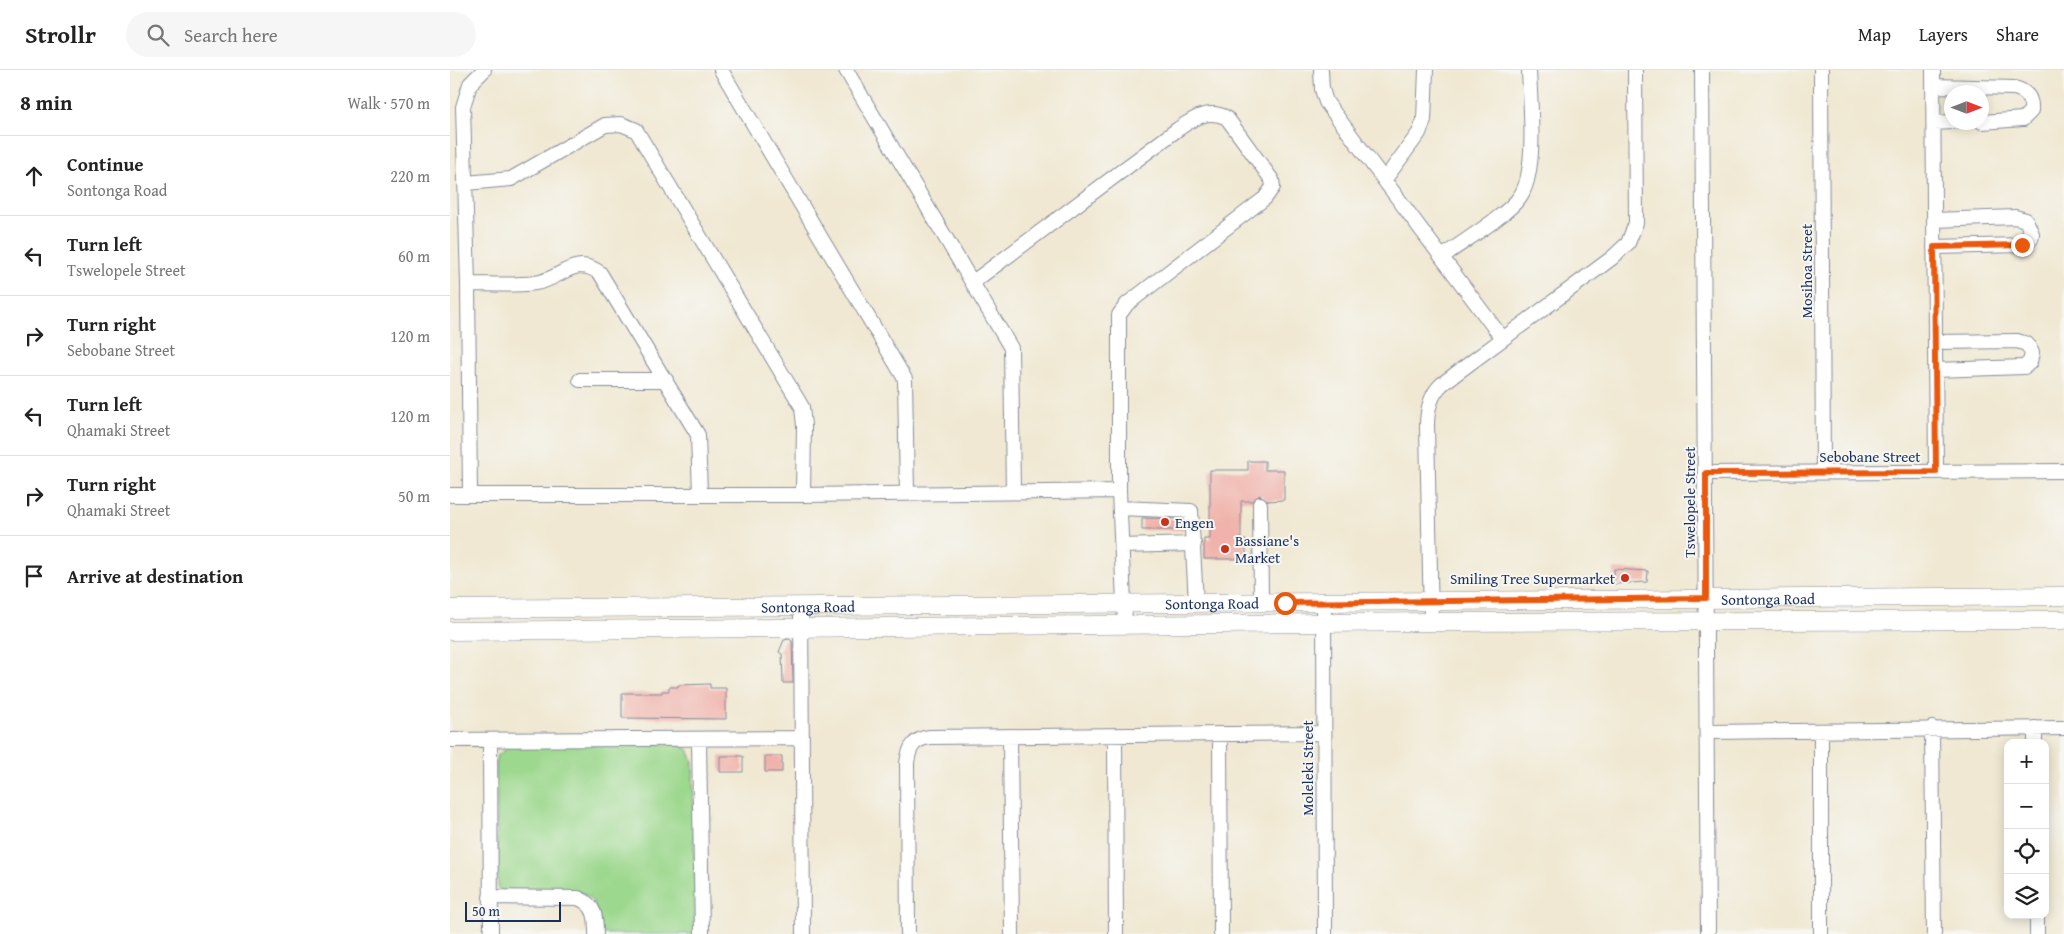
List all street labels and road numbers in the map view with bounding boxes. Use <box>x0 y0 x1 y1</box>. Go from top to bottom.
street label: Mosihoa Street <box>1796 223 1817 318</box>
street label: Tswelopele Street <box>1679 446 1700 558</box>
street label: Sebobane Street <box>1819 446 1921 467</box>
street label: Sontonga Road <box>1721 588 1815 609</box>
street label: Sontonga Road <box>1165 592 1259 614</box>
street label: Sontonga Road <box>761 595 855 617</box>
street label: Moleleki Street <box>1297 720 1318 816</box>

